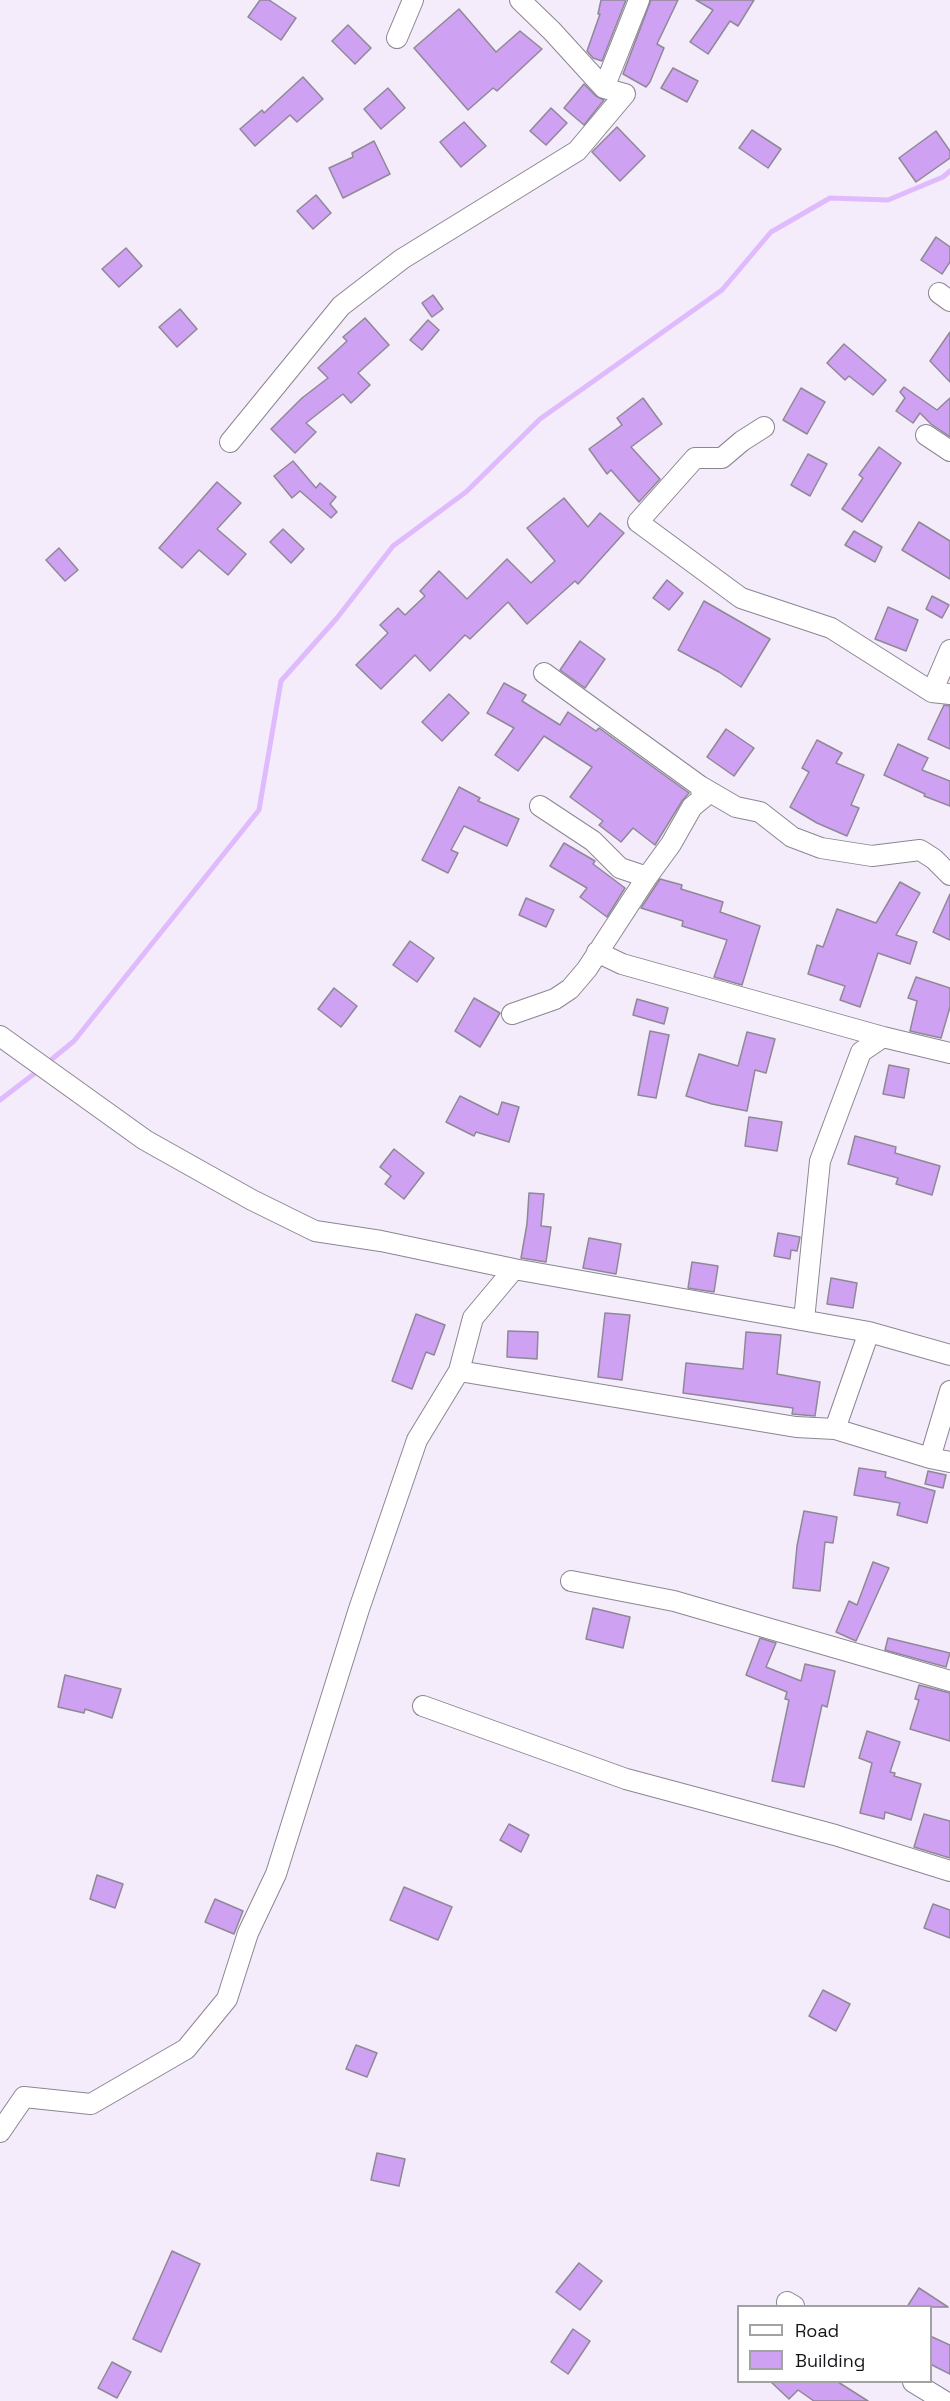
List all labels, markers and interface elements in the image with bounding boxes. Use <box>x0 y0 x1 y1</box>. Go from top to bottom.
legend <box>737 2305 932 2383</box>
text: Road <box>795 2319 839 2342</box>
text: Building <box>795 2349 865 2372</box>

